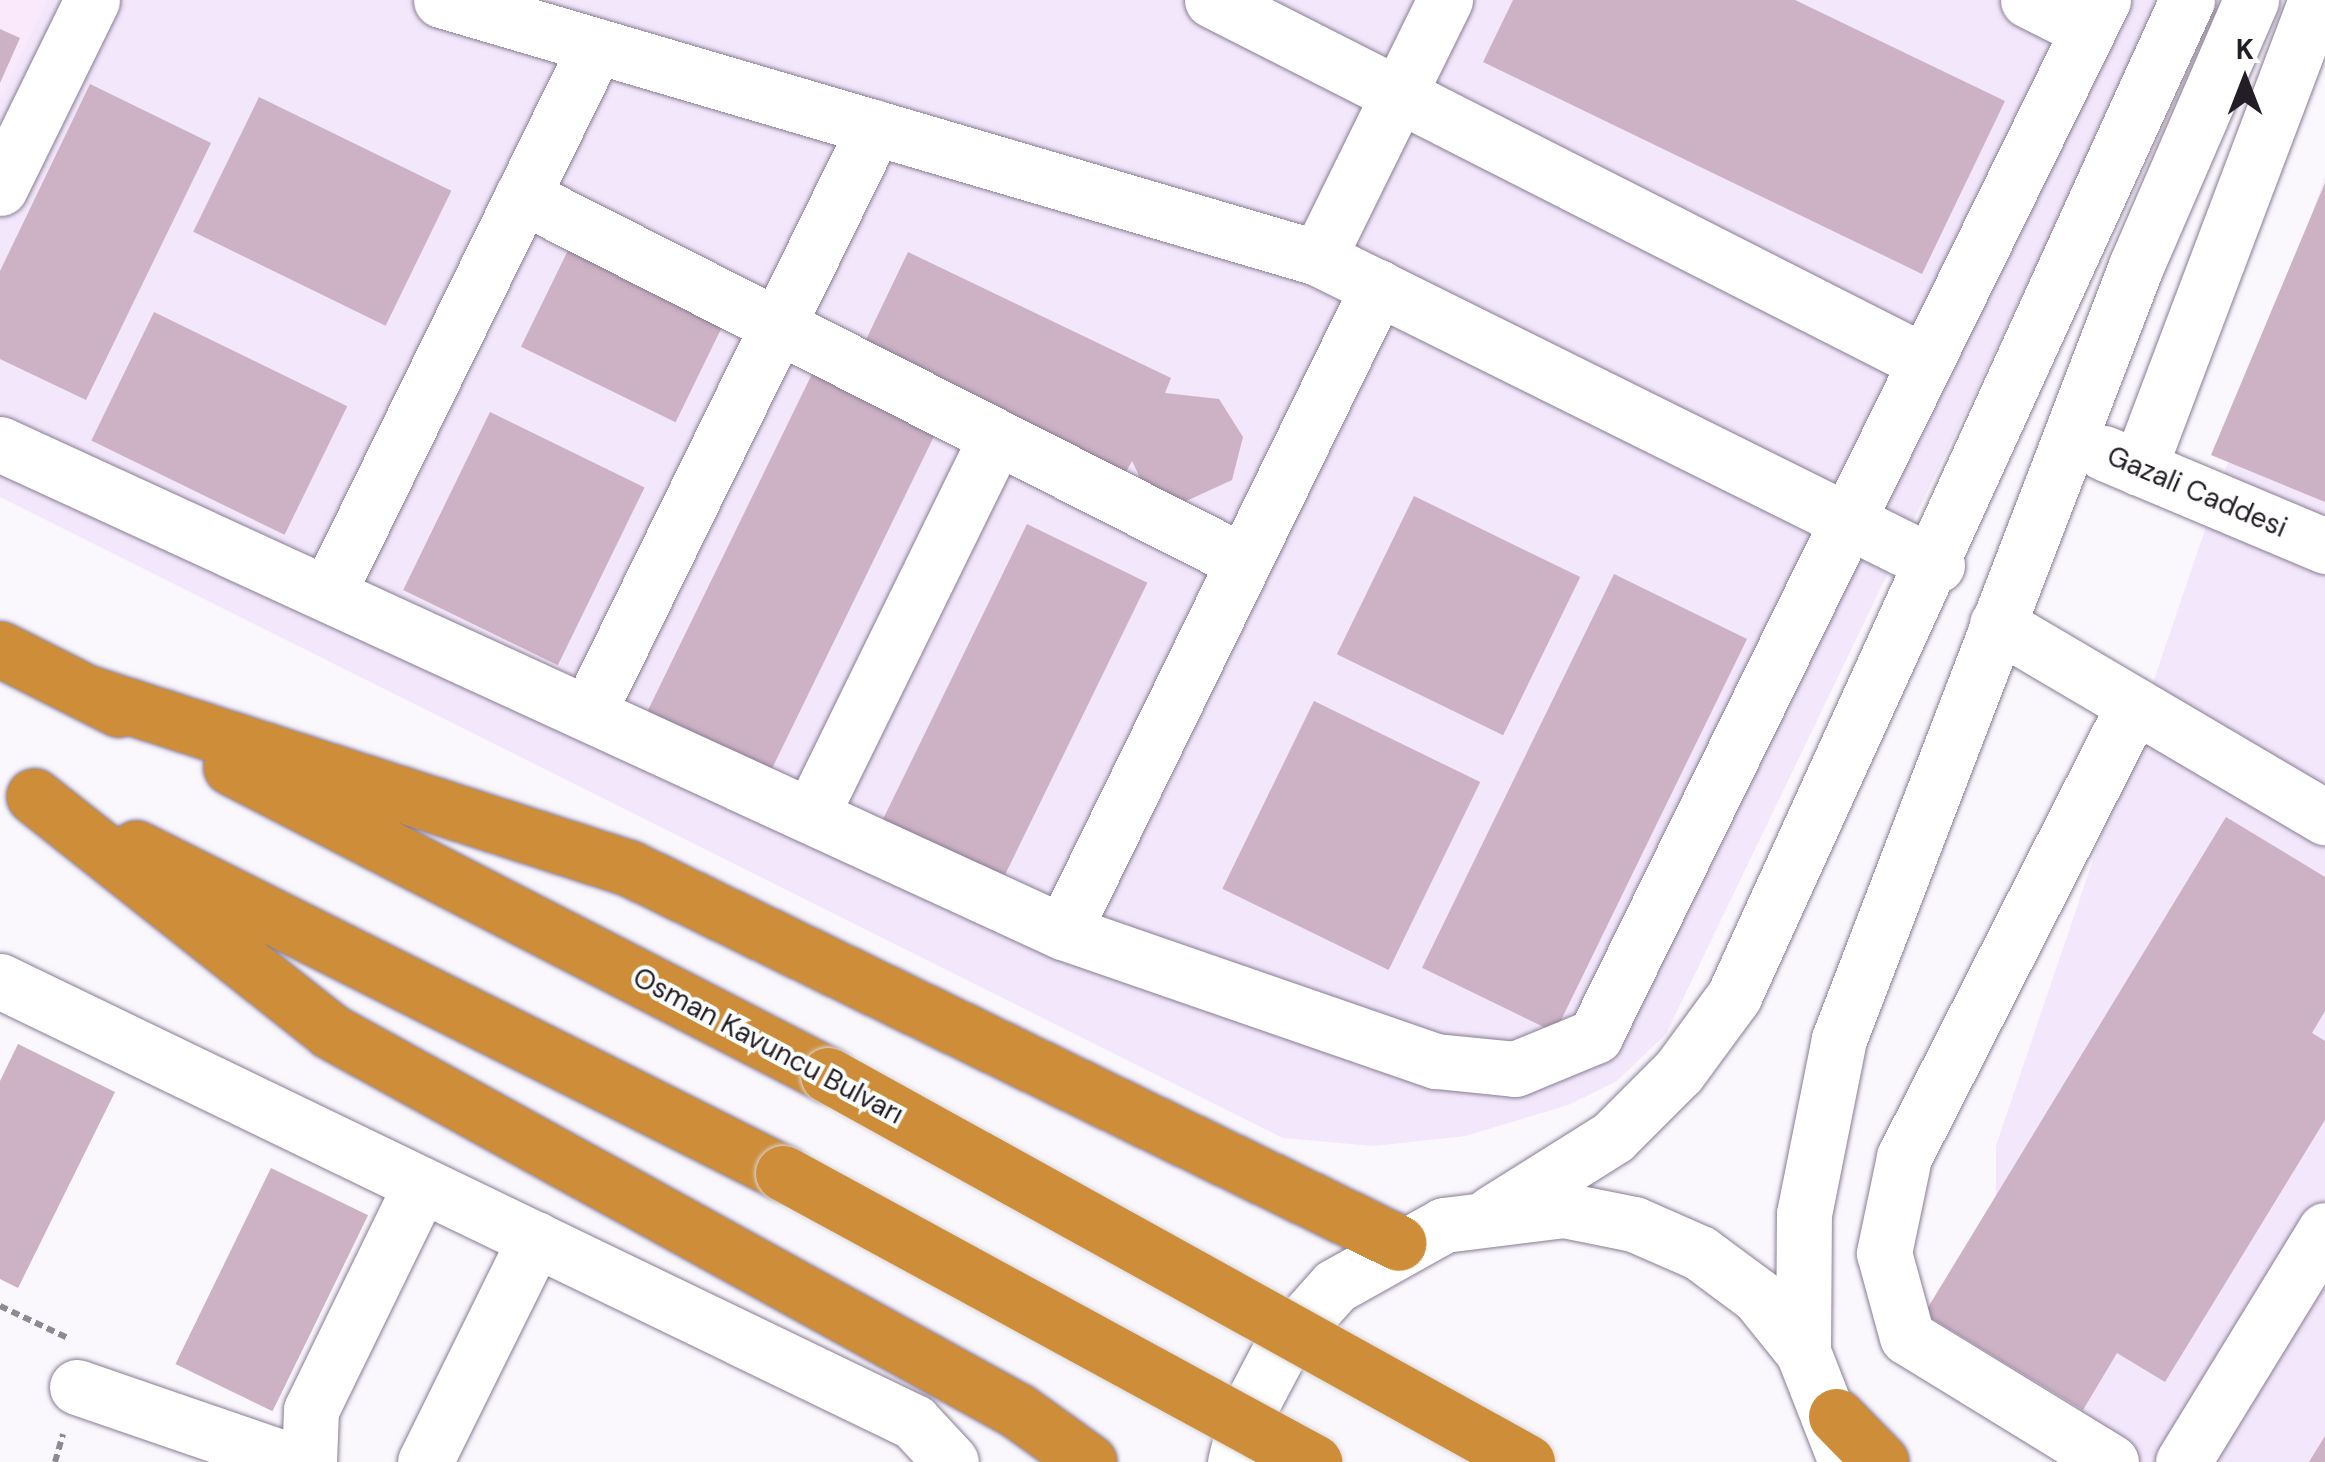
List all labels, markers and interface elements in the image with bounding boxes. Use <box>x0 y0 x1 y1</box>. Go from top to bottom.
north arrow <box>2195 30 2295 130</box>
text: K <box>2236 31 2254 68</box>
street label: Gazali Caddesi <box>2102 439 2292 545</box>
street label: Osman Kavuncu Bulvarı <box>627 960 909 1132</box>

